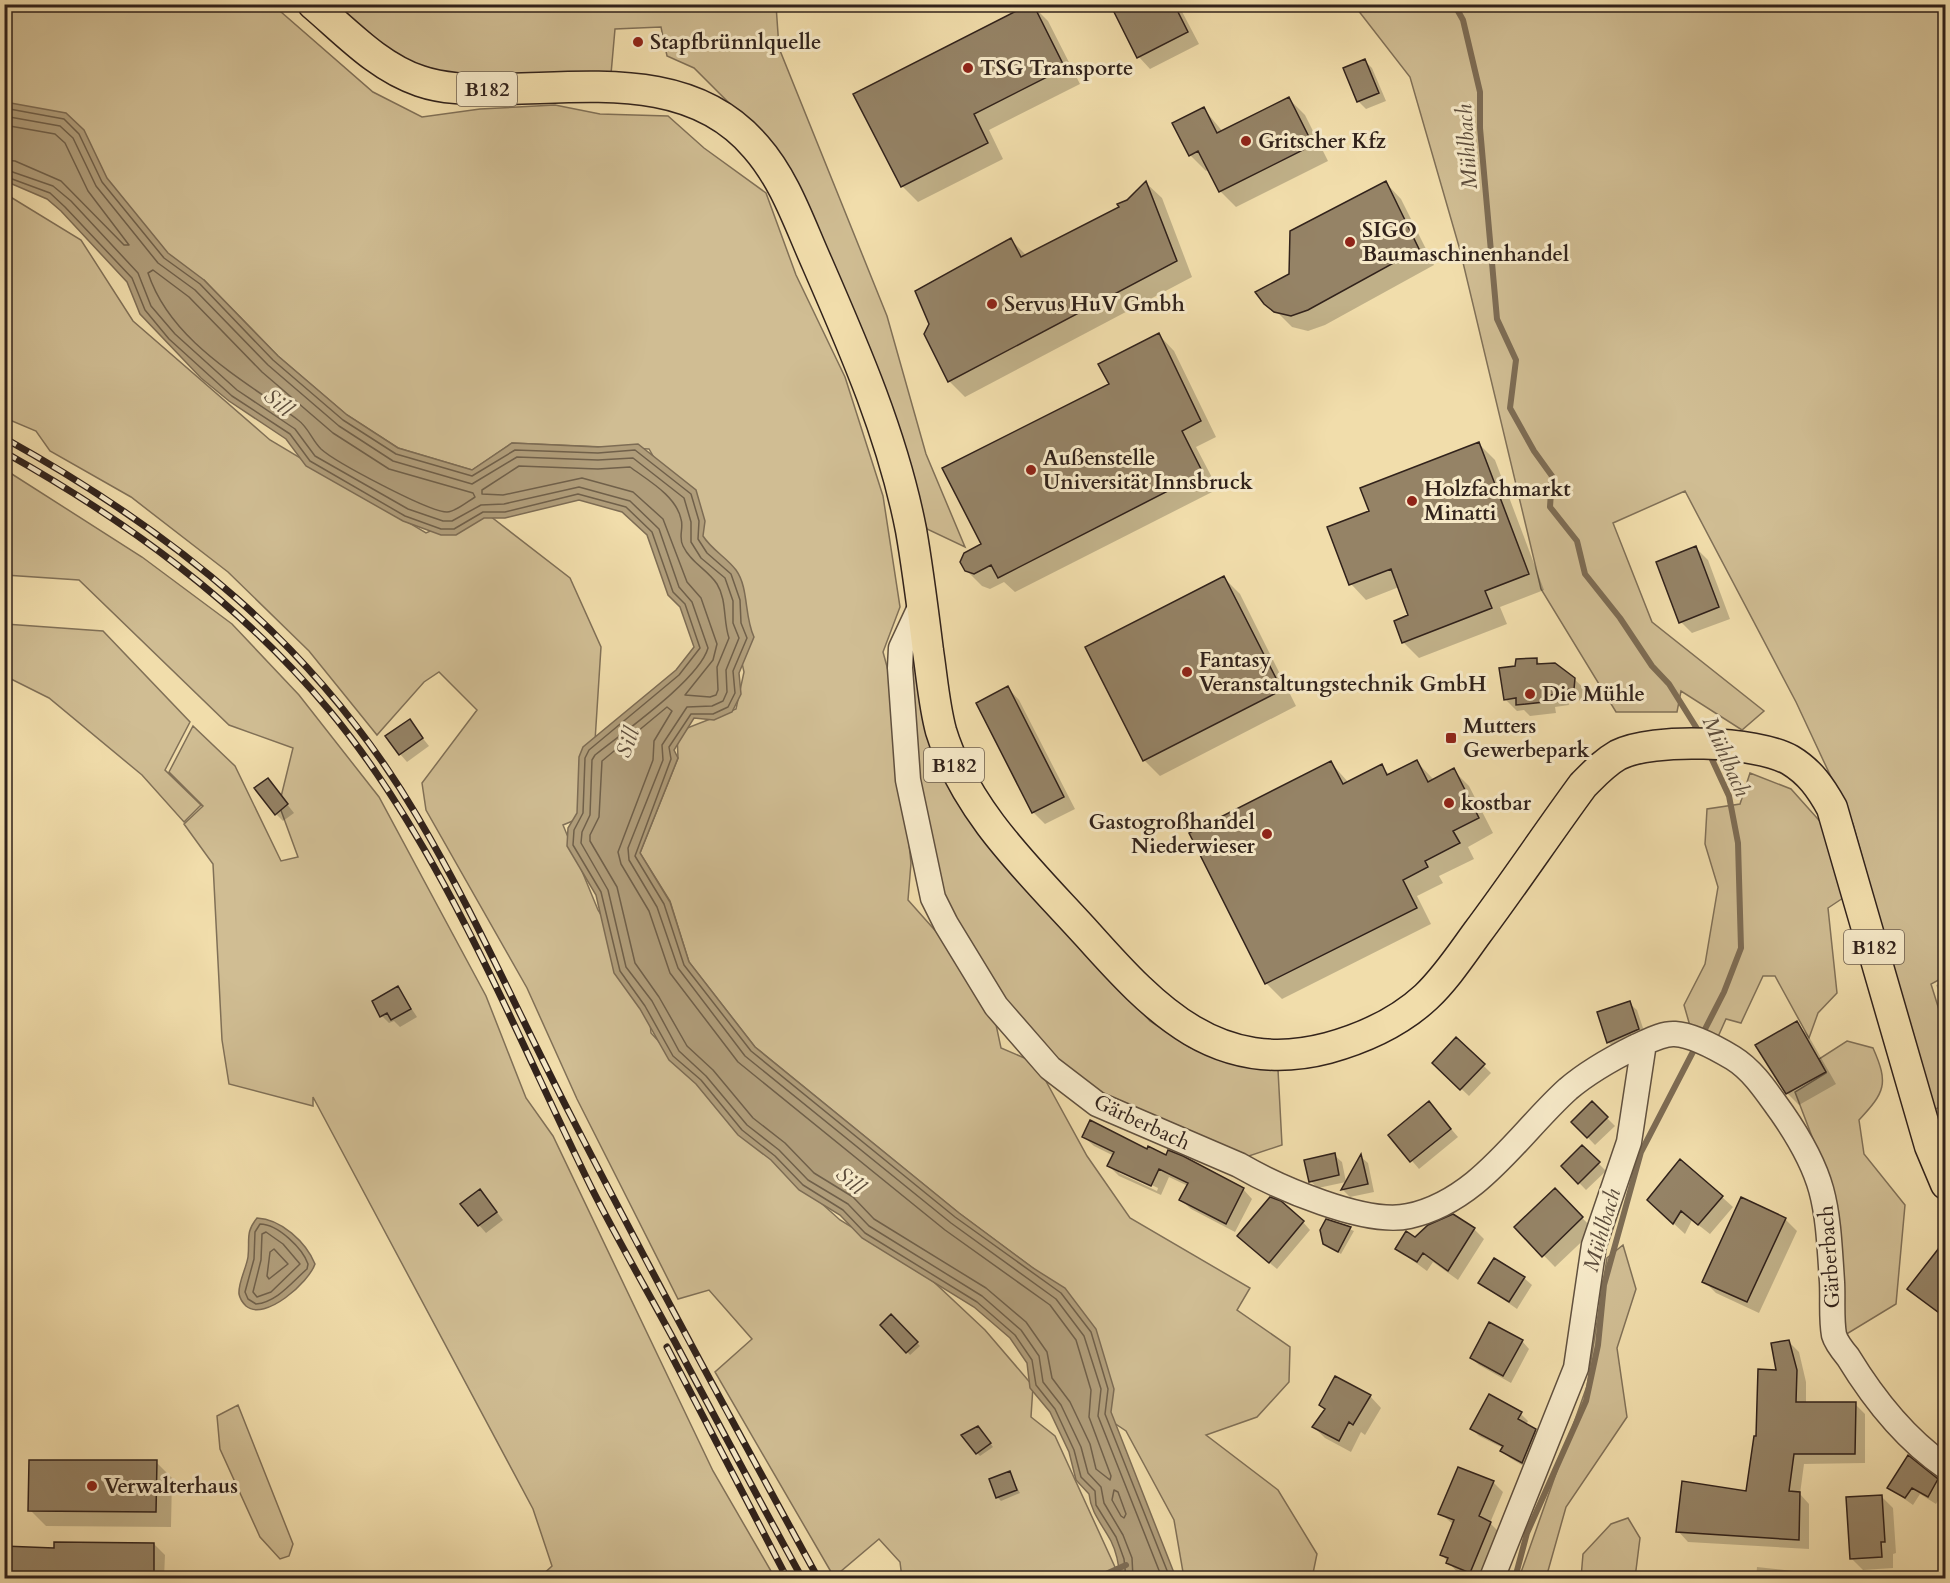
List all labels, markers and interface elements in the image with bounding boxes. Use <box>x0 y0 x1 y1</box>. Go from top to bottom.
place label: Stapfbrünnlquelle <box>650 28 821 57</box>
marker: Stapfbrünnlquelle <box>631 35 645 49</box>
place label: TSG Transporte <box>980 54 1133 83</box>
marker: TSG Transporte <box>961 61 975 75</box>
road number: B182 <box>457 72 517 106</box>
water label: Mühlbach <box>1449 103 1485 191</box>
place label: Gritscher Kfz <box>1258 127 1387 156</box>
marker: Gritscher Kfz <box>1239 134 1253 148</box>
place label: SIGO Baumaschinenhandel <box>1362 216 1569 269</box>
marker: SIGO Baumaschinenhandel <box>1343 235 1357 249</box>
place label: Servus HuV Gmbh <box>1004 290 1185 319</box>
marker: Servus HuV Gmbh <box>985 297 999 311</box>
water label: Sill <box>257 382 300 425</box>
place label: Außenstelle Universität Innsbruck <box>1043 444 1253 497</box>
marker: Außenstelle Universität Innsbruck <box>1024 463 1038 477</box>
place label: Holzfachmarkt Minatti <box>1424 475 1571 528</box>
marker: Holzfachmarkt Minatti <box>1405 494 1419 508</box>
place label: Fantasy Veranstaltungstechnik GmbH <box>1199 646 1487 699</box>
marker: Fantasy Veranstaltungstechnik GmbH <box>1180 665 1194 679</box>
place label: Die Mühle <box>1542 680 1645 709</box>
marker: Die Mühle <box>1523 687 1537 701</box>
water label: Mühlbach <box>1695 711 1757 802</box>
place label: Mutters Gewerbepark <box>1463 712 1590 765</box>
water label: Sill <box>609 722 648 762</box>
marker: Mutters Gewerbepark <box>1444 731 1458 745</box>
road number: B182 <box>924 748 984 782</box>
place label: kostbar <box>1461 789 1532 818</box>
marker: kostbar <box>1442 796 1456 810</box>
place label: Gastogroßhandel Niederwieser <box>1088 808 1256 861</box>
marker: Gastogroßhandel Niederwieser <box>1260 827 1274 841</box>
road number: B182 <box>1844 930 1904 964</box>
street label: Gärberbach <box>1089 1087 1195 1158</box>
water label: Sill <box>829 1160 872 1203</box>
water label: Mühlbach <box>1576 1185 1628 1275</box>
street label: Gärberbach <box>1811 1204 1848 1310</box>
place label: Verwalterhaus <box>104 1472 238 1501</box>
marker: Verwalterhaus <box>85 1479 99 1493</box>

